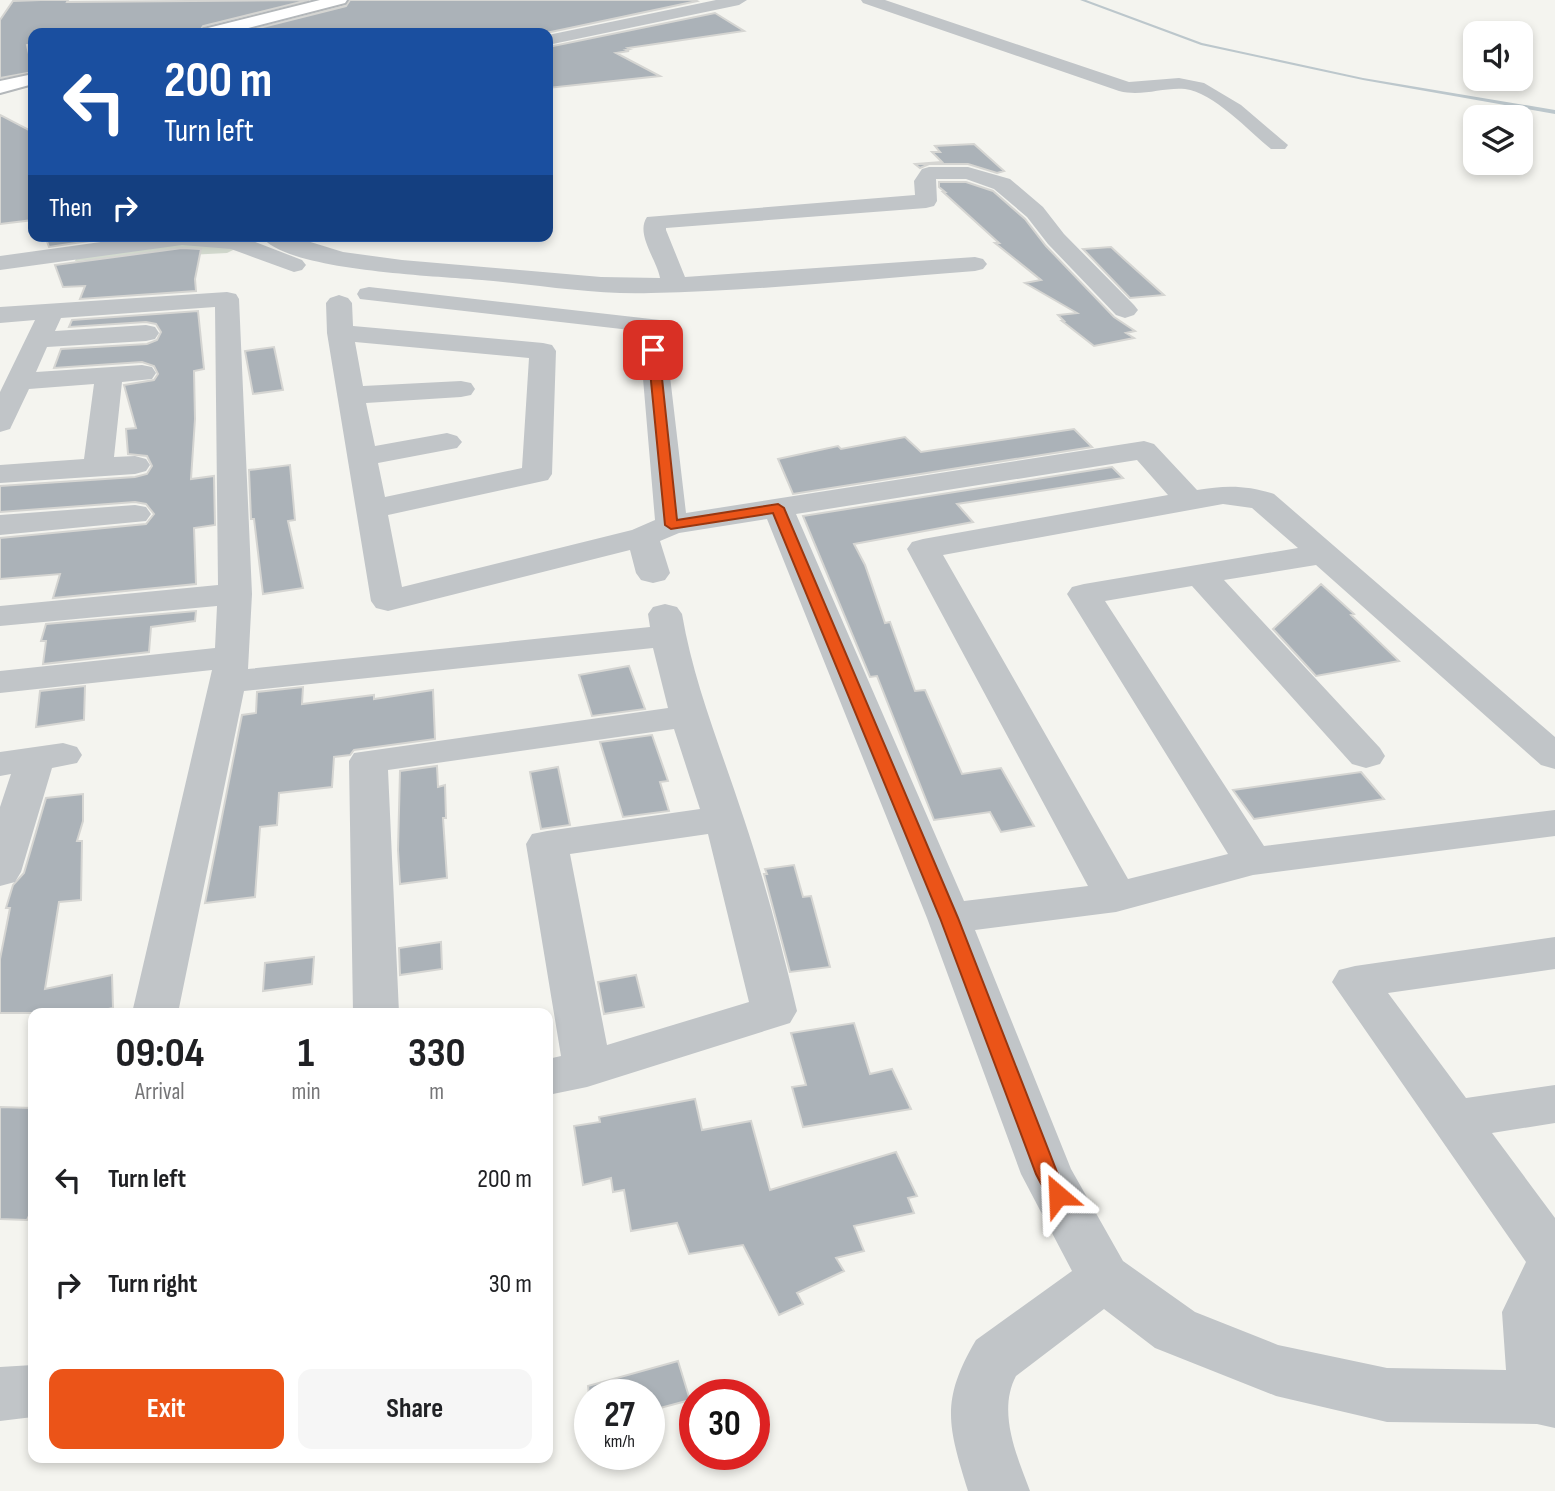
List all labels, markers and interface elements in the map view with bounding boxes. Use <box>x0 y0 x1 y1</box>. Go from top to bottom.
map controls <box>1463 21 1533 175</box>
button: sound <box>1463 21 1533 91</box>
text: 200 m <box>164 52 272 111</box>
icon: left <box>49 56 140 147</box>
button: layers <box>1463 105 1533 175</box>
text: Turn left <box>164 112 254 151</box>
icon: right <box>106 189 144 227</box>
text: Then <box>49 193 92 224</box>
pin <box>623 320 683 380</box>
icon: arrive <box>634 331 672 369</box>
text: 09:04 <box>115 1028 204 1079</box>
text: 1 <box>298 1028 314 1079</box>
text: 330 <box>408 1028 466 1079</box>
text: Arrival <box>135 1078 185 1106</box>
text: min <box>292 1078 321 1106</box>
text: m <box>429 1078 444 1106</box>
position arrow <box>1021 1158 1095 1232</box>
icon: left <box>49 1161 87 1199</box>
text: Turn left <box>108 1164 186 1195</box>
text: 200 m <box>477 1164 532 1195</box>
icon: right <box>49 1266 87 1304</box>
text: Turn right <box>108 1269 197 1300</box>
text: 30 m <box>489 1269 532 1300</box>
button: Exit <box>49 1369 284 1449</box>
button: Share <box>298 1369 532 1449</box>
speed limit sign: 30 <box>679 1379 770 1470</box>
text: 27 <box>604 1394 635 1437</box>
text: km/h <box>604 1431 635 1452</box>

